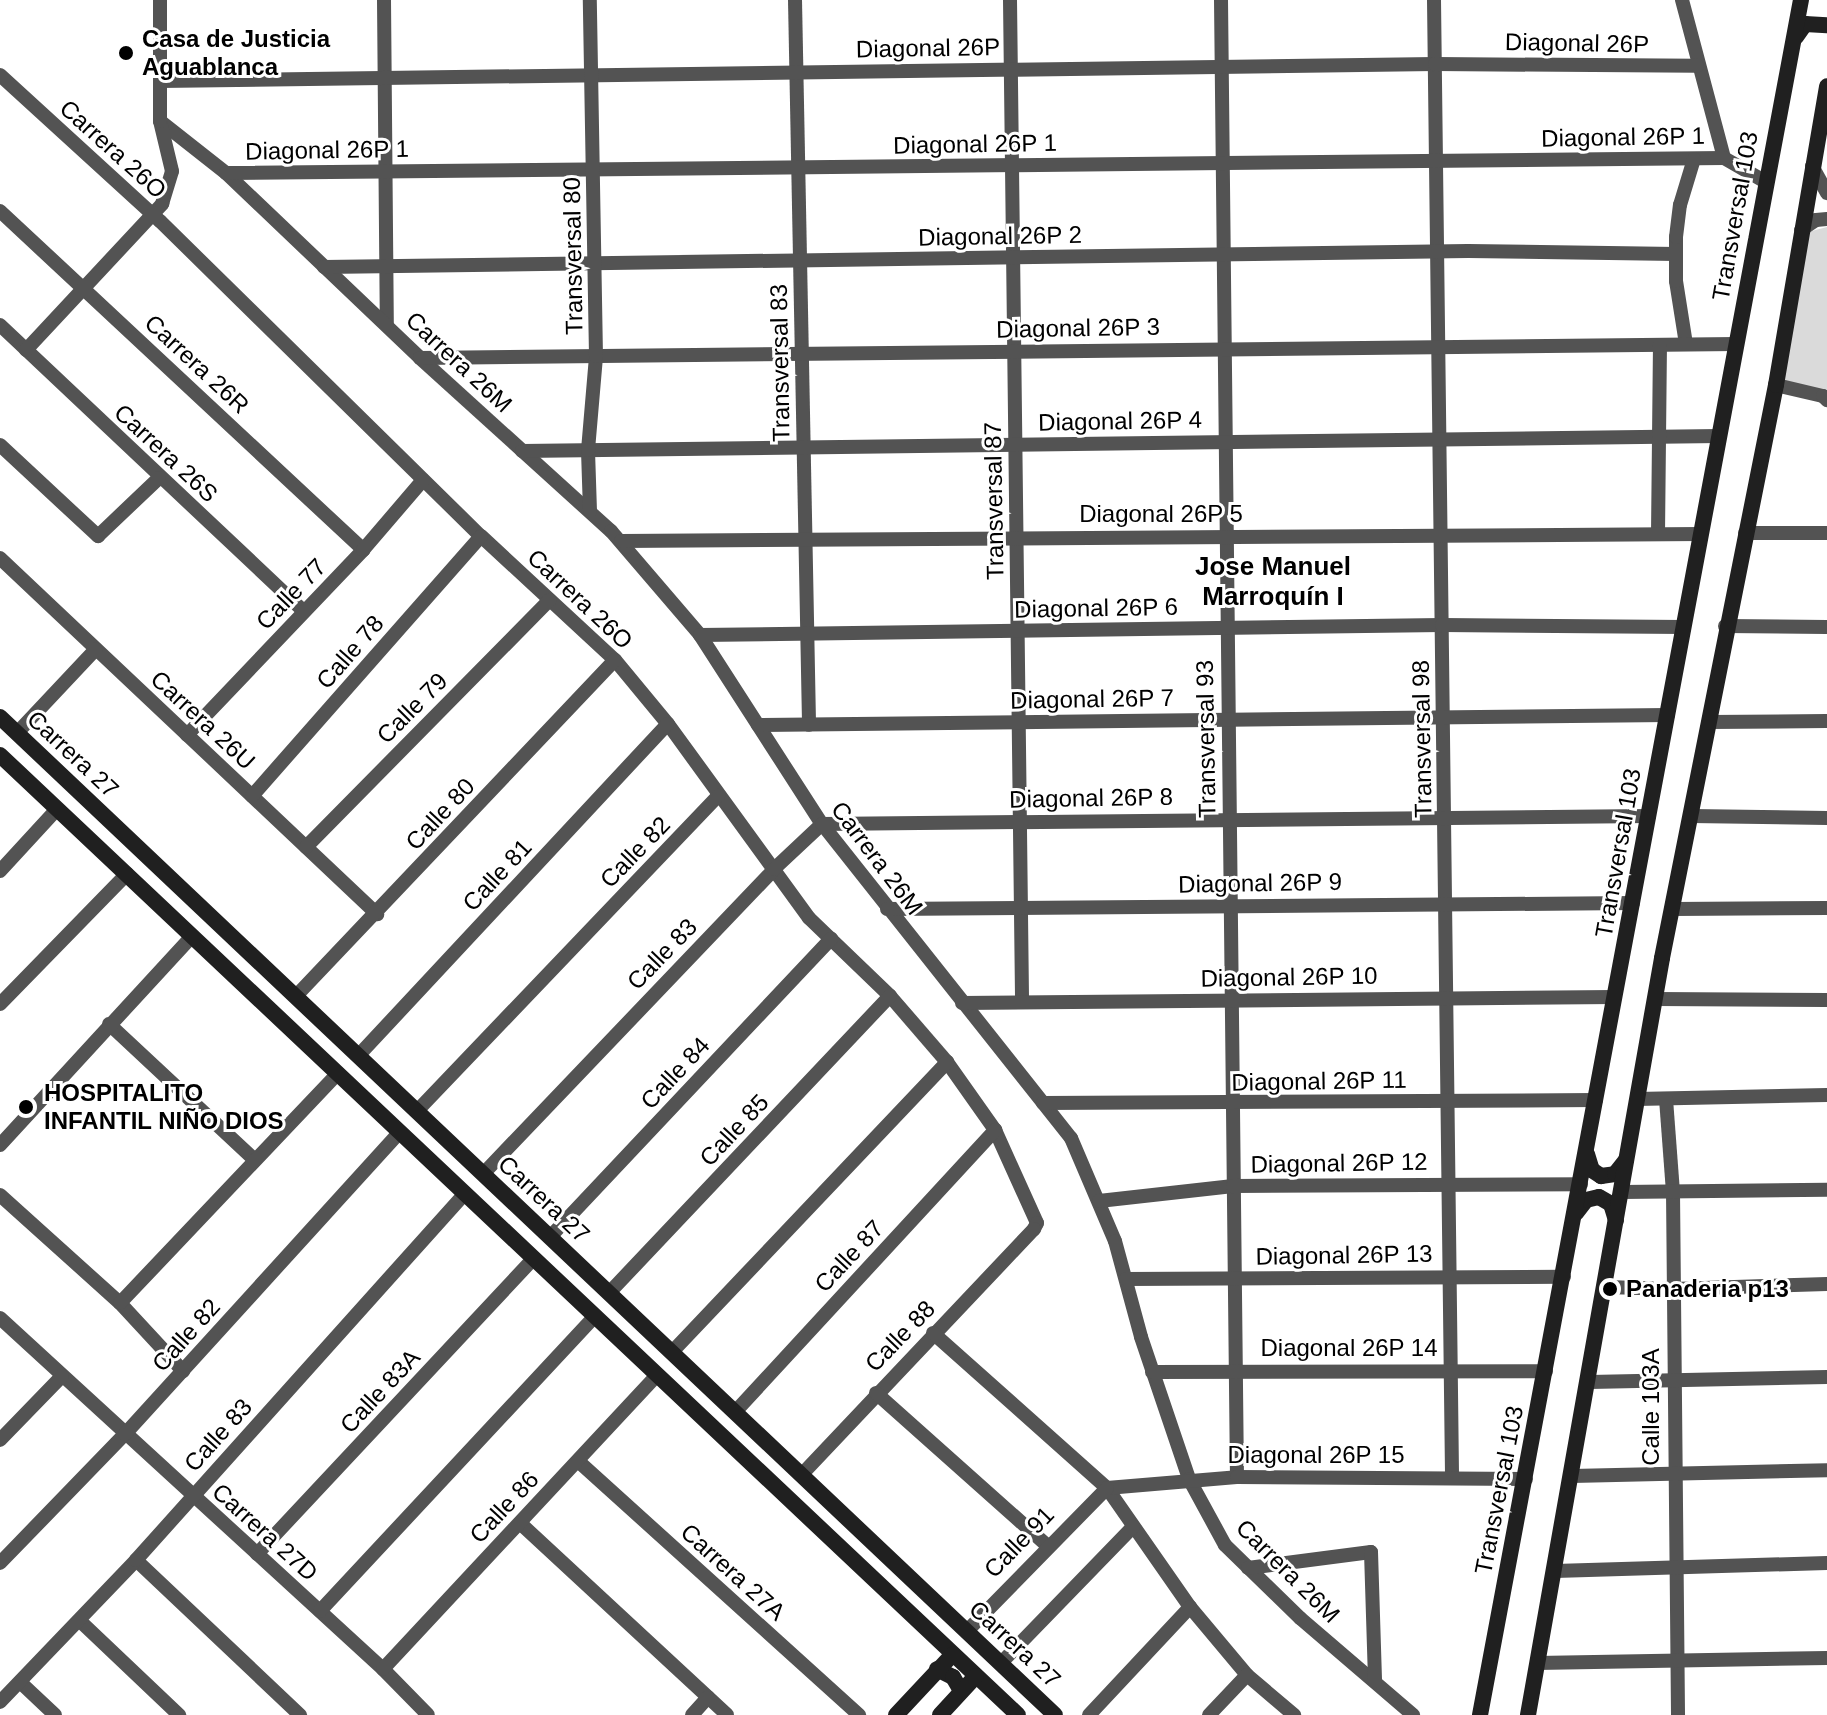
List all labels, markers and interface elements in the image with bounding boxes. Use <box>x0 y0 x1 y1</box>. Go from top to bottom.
place label: Casa de Justicia Aguablanca <box>142 25 330 81</box>
street label: Diagonal 26P <box>1505 27 1649 59</box>
street label: Diagonal 26P <box>856 32 1000 64</box>
marker: Casa de Justicia Aguablanca <box>117 44 135 62</box>
street label: Carrera 26O <box>54 94 172 204</box>
street label: Diagonal 26P 1 <box>1541 121 1705 153</box>
street label: Diagonal 26P 1 <box>893 128 1057 160</box>
street label: Transversal 103 <box>1706 129 1764 303</box>
street label: Diagonal 26P 1 <box>245 134 409 166</box>
street label: Transversal 80 <box>557 177 589 335</box>
street label: Diagonal 26P 2 <box>918 220 1082 252</box>
street label: Transversal 83 <box>764 284 796 442</box>
street label: Carrera 26M <box>400 306 518 418</box>
street label: Carrera 26R <box>139 308 255 420</box>
street label: Diagonal 26P 3 <box>996 312 1160 344</box>
street label: Carrera 26S <box>108 398 224 508</box>
street label: Diagonal 26P 4 <box>1038 405 1202 437</box>
street label: Transversal 87 <box>978 422 1010 580</box>
street label: Diagonal 26P 5 <box>1079 500 1243 528</box>
street label: Carrera 26O <box>521 543 639 655</box>
district label: Jose Manuel Marroquín I <box>1195 551 1351 612</box>
street label: Calle 77 <box>250 552 332 636</box>
street label: Diagonal 26P 6 <box>1014 592 1178 624</box>
street label: Calle 78 <box>310 609 390 695</box>
street label: Transversal 93 <box>1190 660 1222 818</box>
street label: Transversal 98 <box>1406 660 1438 818</box>
street label: Carrera 26U <box>145 664 261 776</box>
street label: Calle 79 <box>371 667 453 749</box>
street label: Diagonal 26P 7 <box>1010 683 1174 715</box>
street label: Carrera 27 <box>21 704 125 804</box>
street label: Transversal 103 <box>1589 766 1647 940</box>
street label: Calle 80 <box>399 772 481 856</box>
street label: Diagonal 26P 8 <box>1009 782 1173 814</box>
street label: Carrera 26M <box>825 796 929 920</box>
street label: Calle 82 <box>594 810 676 894</box>
street label: Calle 81 <box>456 833 538 917</box>
street label: Diagonal 26P 9 <box>1178 867 1342 899</box>
street label: Calle 83 <box>621 912 703 996</box>
street label: Diagonal 26P 10 <box>1200 961 1378 993</box>
street label: Calle 84 <box>634 1031 716 1115</box>
street label: Diagonal 26P 11 <box>1231 1065 1407 1097</box>
place label: HOSPITALITO INFANTIL NIÑO DIOS <box>44 1079 284 1135</box>
street label: Calle 85 <box>693 1088 775 1172</box>
marker: HOSPITALITO INFANTIL NIÑO DIOS <box>15 1096 37 1118</box>
street label: Diagonal 26P 12 <box>1250 1147 1428 1179</box>
street label: Carrera 27 <box>492 1149 596 1249</box>
street label: Calle 87 <box>808 1214 890 1298</box>
street label: Diagonal 26P 13 <box>1255 1239 1433 1271</box>
place label: Panaderia p13 <box>1626 1275 1789 1303</box>
marker: Panaderia p13 <box>1601 1280 1619 1298</box>
street label: Calle 82 <box>146 1293 226 1377</box>
street label: Calle 88 <box>859 1294 941 1378</box>
street label: Diagonal 26P 14 <box>1260 1334 1438 1362</box>
street label: Calle 83A <box>334 1343 426 1439</box>
street label: Calle 103A <box>1637 1348 1665 1466</box>
street label: Calle 83 <box>178 1393 258 1477</box>
street label: Transversal 103 <box>1469 1403 1529 1577</box>
street label: Diagonal 26P 15 <box>1227 1441 1405 1469</box>
street label: Calle 86 <box>463 1465 545 1549</box>
street label: Carrera 27D <box>206 1477 324 1587</box>
street label: Calle 91 <box>978 1500 1060 1584</box>
street label: Carrera 26M <box>1230 1513 1346 1629</box>
street label: Carrera 27A <box>675 1518 791 1626</box>
street label: Carrera 27 <box>963 1594 1067 1694</box>

